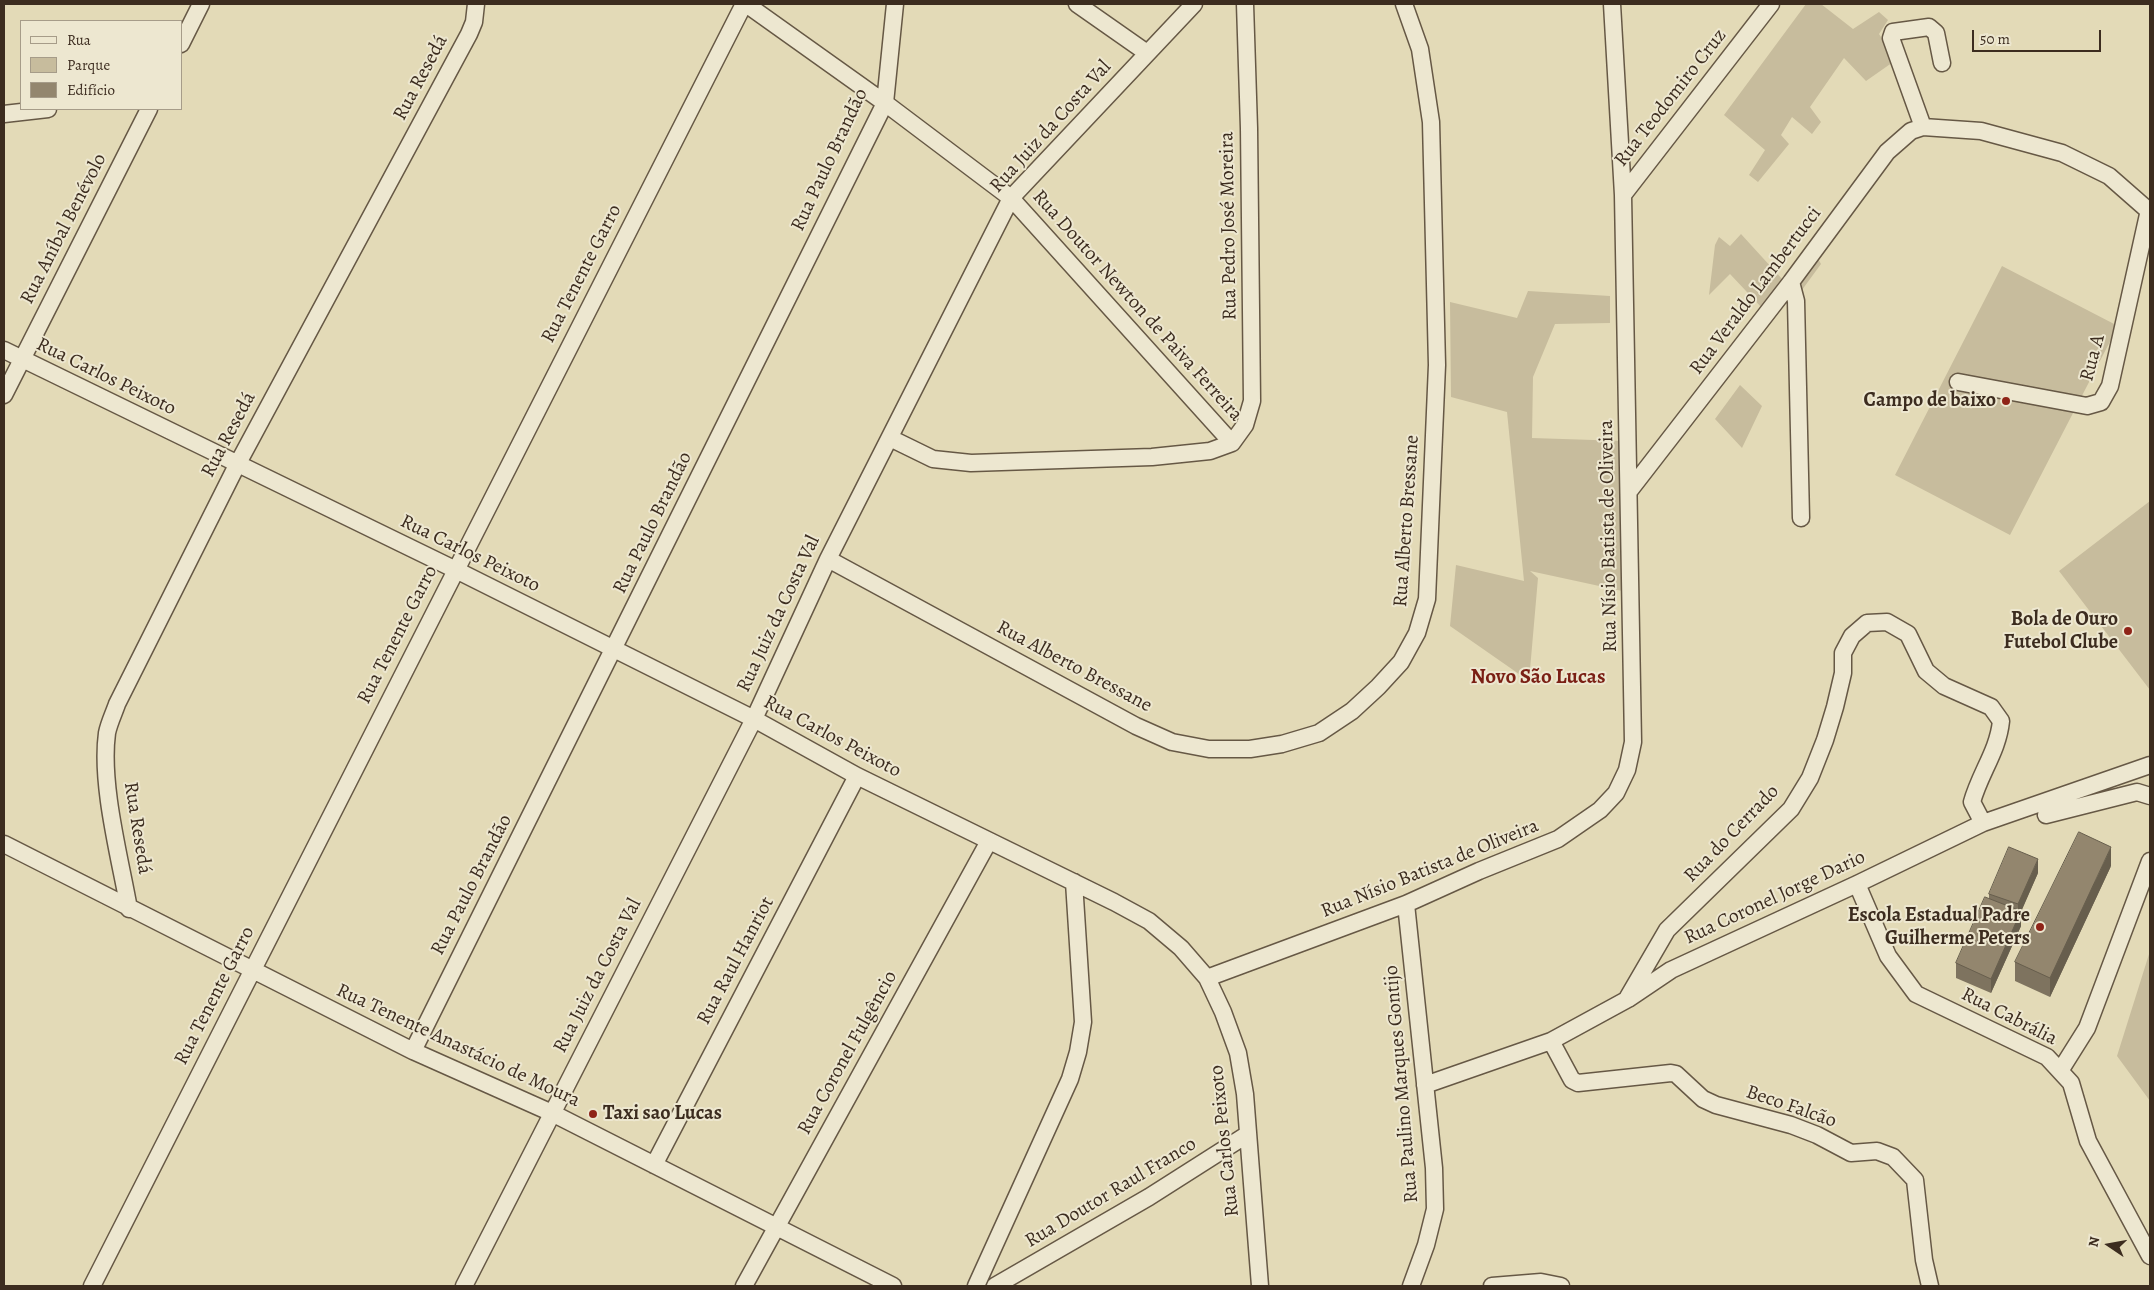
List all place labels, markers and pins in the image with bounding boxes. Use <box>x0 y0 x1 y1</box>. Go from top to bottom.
place label: Campo de baixo <box>1864 389 1996 413</box>
marker: Campo de baixo <box>2000 395 2012 407</box>
place label: Bola de Ouro Futebol Clube <box>2003 608 2118 655</box>
marker: Bola de Ouro Futebol Clube <box>2122 625 2134 637</box>
place label: Escola Estadual Padre Guilherme Peters <box>1848 904 2030 951</box>
marker: Escola Estadual Padre Guilherme Peters <box>2034 921 2046 933</box>
place label: Taxi sao Lucas <box>603 1102 722 1126</box>
marker: Taxi sao Lucas <box>587 1108 599 1120</box>

